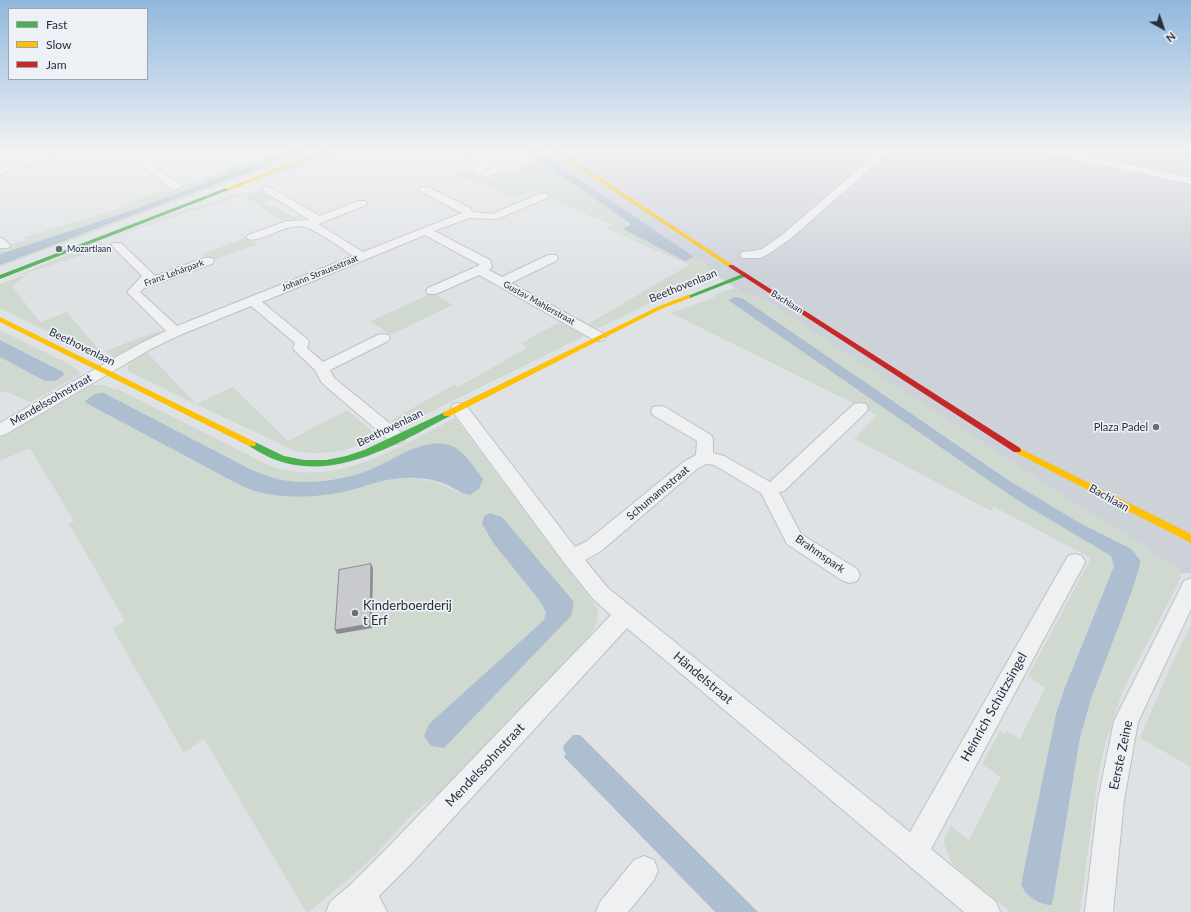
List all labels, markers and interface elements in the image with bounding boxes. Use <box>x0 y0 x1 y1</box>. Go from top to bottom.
legend <box>8 8 148 80</box>
north arrow <box>1143 8 1183 48</box>
text: Fast <box>46 17 67 32</box>
text: N <box>1164 30 1178 45</box>
text: Slow <box>46 37 71 52</box>
text: Jam <box>46 57 67 72</box>
marker: Mozartlaan <box>54 244 64 254</box>
place label: Mozartlaan <box>67 244 111 254</box>
street label: Johann Straussstraat <box>280 253 360 293</box>
street label: Franz Lehárpark <box>143 257 205 289</box>
street label: Beethovenlaan <box>647 266 719 306</box>
street label: Gustav Mahlerstraat <box>501 279 577 327</box>
street label: Bachlaan <box>769 288 805 316</box>
street label: Beethovenlaan <box>47 325 117 369</box>
street label: Mendelssohnstraat <box>8 371 94 429</box>
street label: Beethovenlaan <box>355 406 425 450</box>
place label: Plaza Padel <box>1094 420 1148 434</box>
marker: Plaza Padel <box>1151 422 1161 432</box>
street label: Schumannstraat <box>624 463 692 523</box>
street label: Bachlaan <box>1087 482 1131 514</box>
street label: Brahmspark <box>793 532 847 576</box>
place label: Kinderboerderij t Erf <box>363 598 452 629</box>
marker: Kinderboerderij t Erf <box>350 608 360 618</box>
street label: Händelstraat <box>670 649 736 707</box>
street label: Heinrich Schützsingel <box>957 650 1031 764</box>
street label: Eerste Zeine <box>1106 719 1136 791</box>
street label: Mendelssohnstraat <box>442 720 528 810</box>

